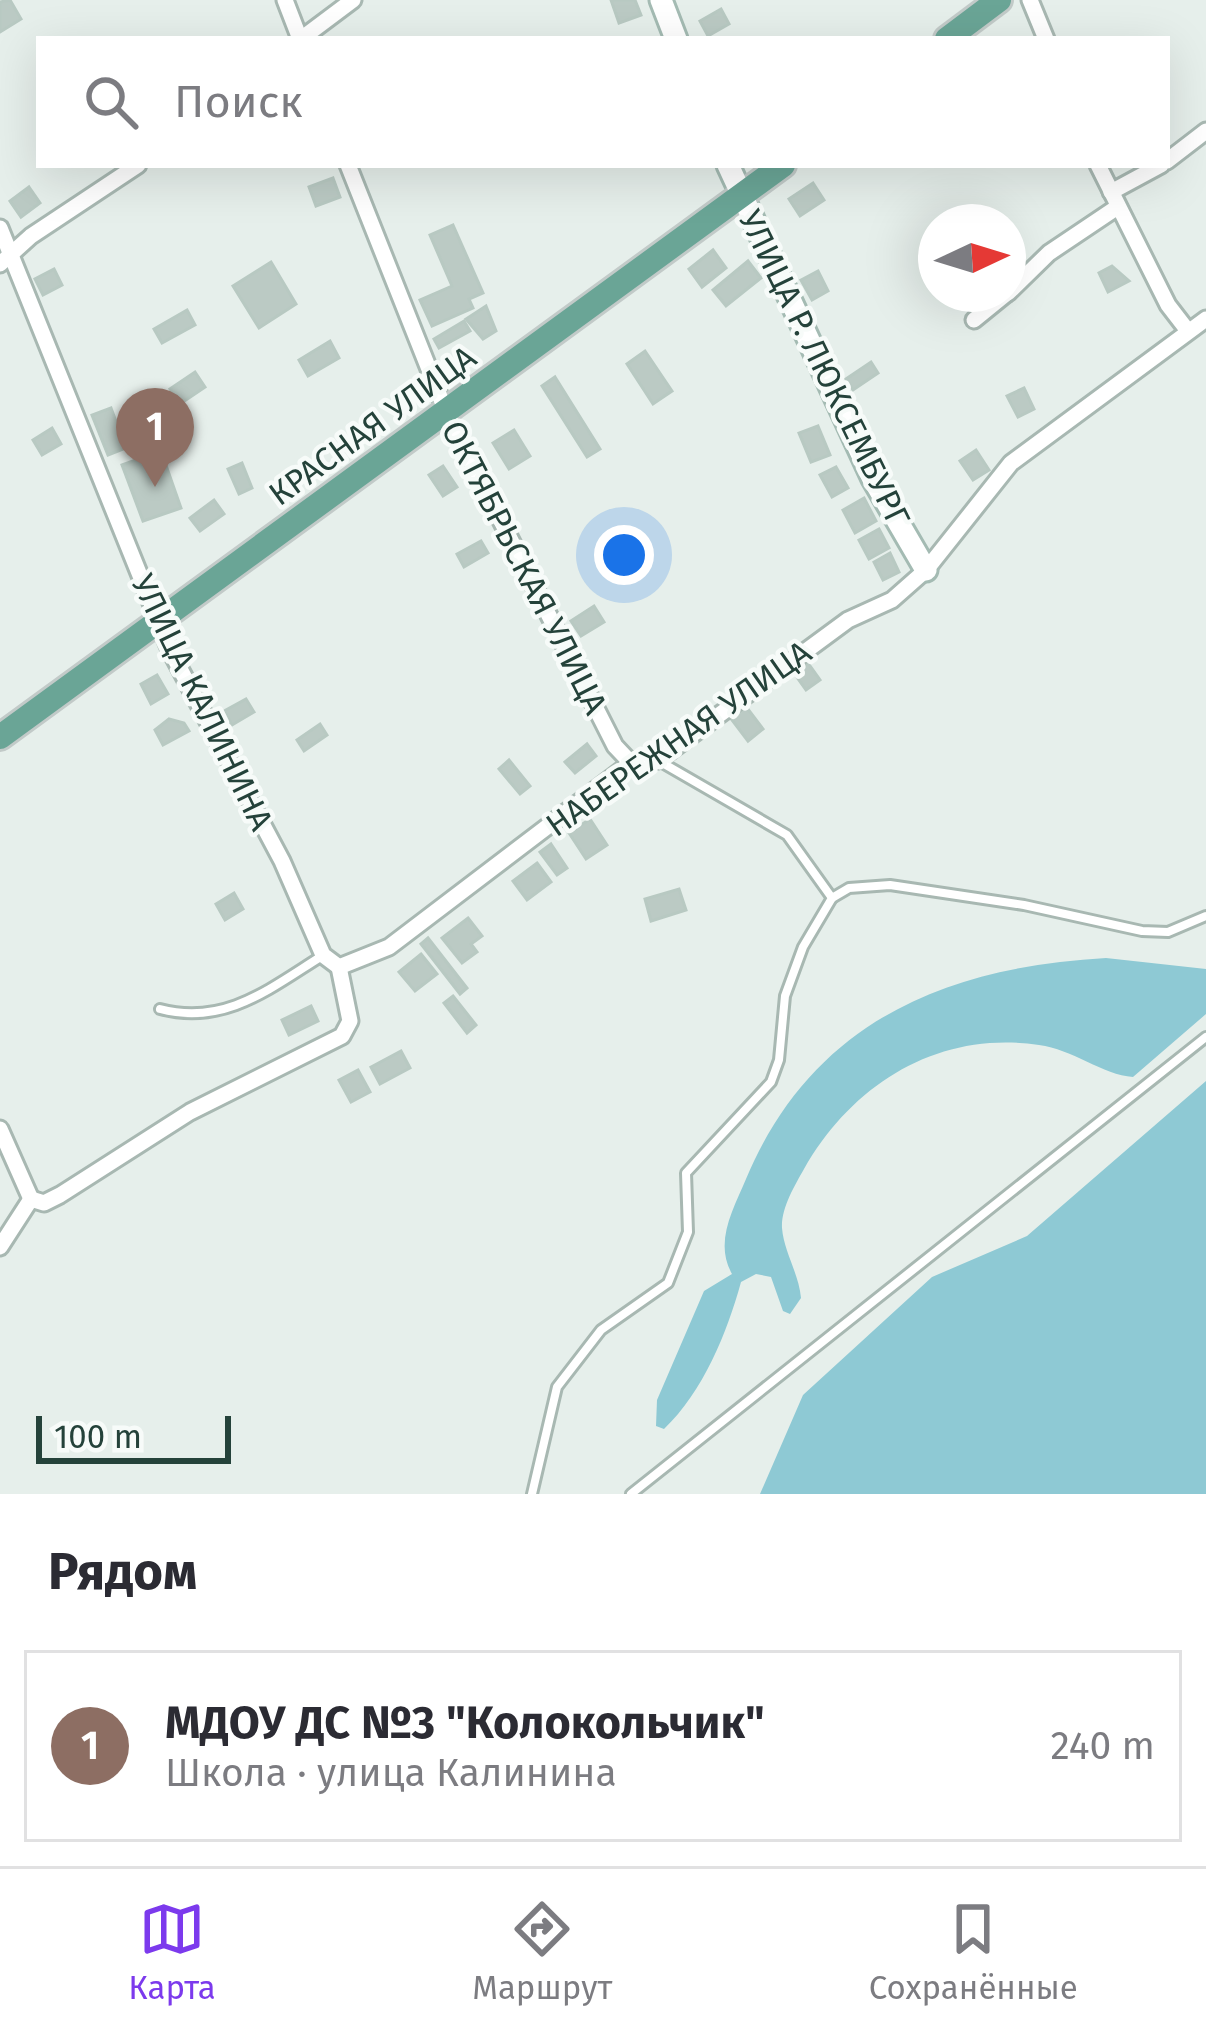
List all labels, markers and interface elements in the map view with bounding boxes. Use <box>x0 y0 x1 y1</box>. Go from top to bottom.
search box <box>36 36 1170 168</box>
icon: search <box>78 69 144 135</box>
text: Поиск <box>174 75 303 129</box>
street label: УЛИЦА Р. ЛЮКСЕМБУРГ <box>730 204 918 533</box>
north arrow <box>918 204 1026 312</box>
street label: КРАСНАЯ УЛИЦА <box>261 337 484 514</box>
pin: 1 <box>116 388 194 487</box>
street label: ОКТЯБРЬСКАЯ УЛИЦА <box>433 414 615 721</box>
your location <box>594 525 654 585</box>
street label: УЛИЦА КАЛИНИНА <box>123 568 281 837</box>
street label: НАБЕРЕЖНАЯ УЛИЦА <box>538 632 819 845</box>
scale bar <box>36 1410 231 1463</box>
text: 100 m <box>54 1417 142 1457</box>
text: Рядом <box>48 1541 197 1603</box>
text: МДОУ ДС №3 "Колокольчик" <box>165 1696 765 1750</box>
text: 1 <box>81 1723 99 1769</box>
text: 240 m <box>1050 1723 1155 1769</box>
text: Школа · улица Калинина <box>165 1750 617 1796</box>
tab: Карта <box>128 1896 216 2008</box>
tab: Маршрут <box>472 1896 612 2008</box>
tab: Сохранённые <box>869 1896 1078 2008</box>

